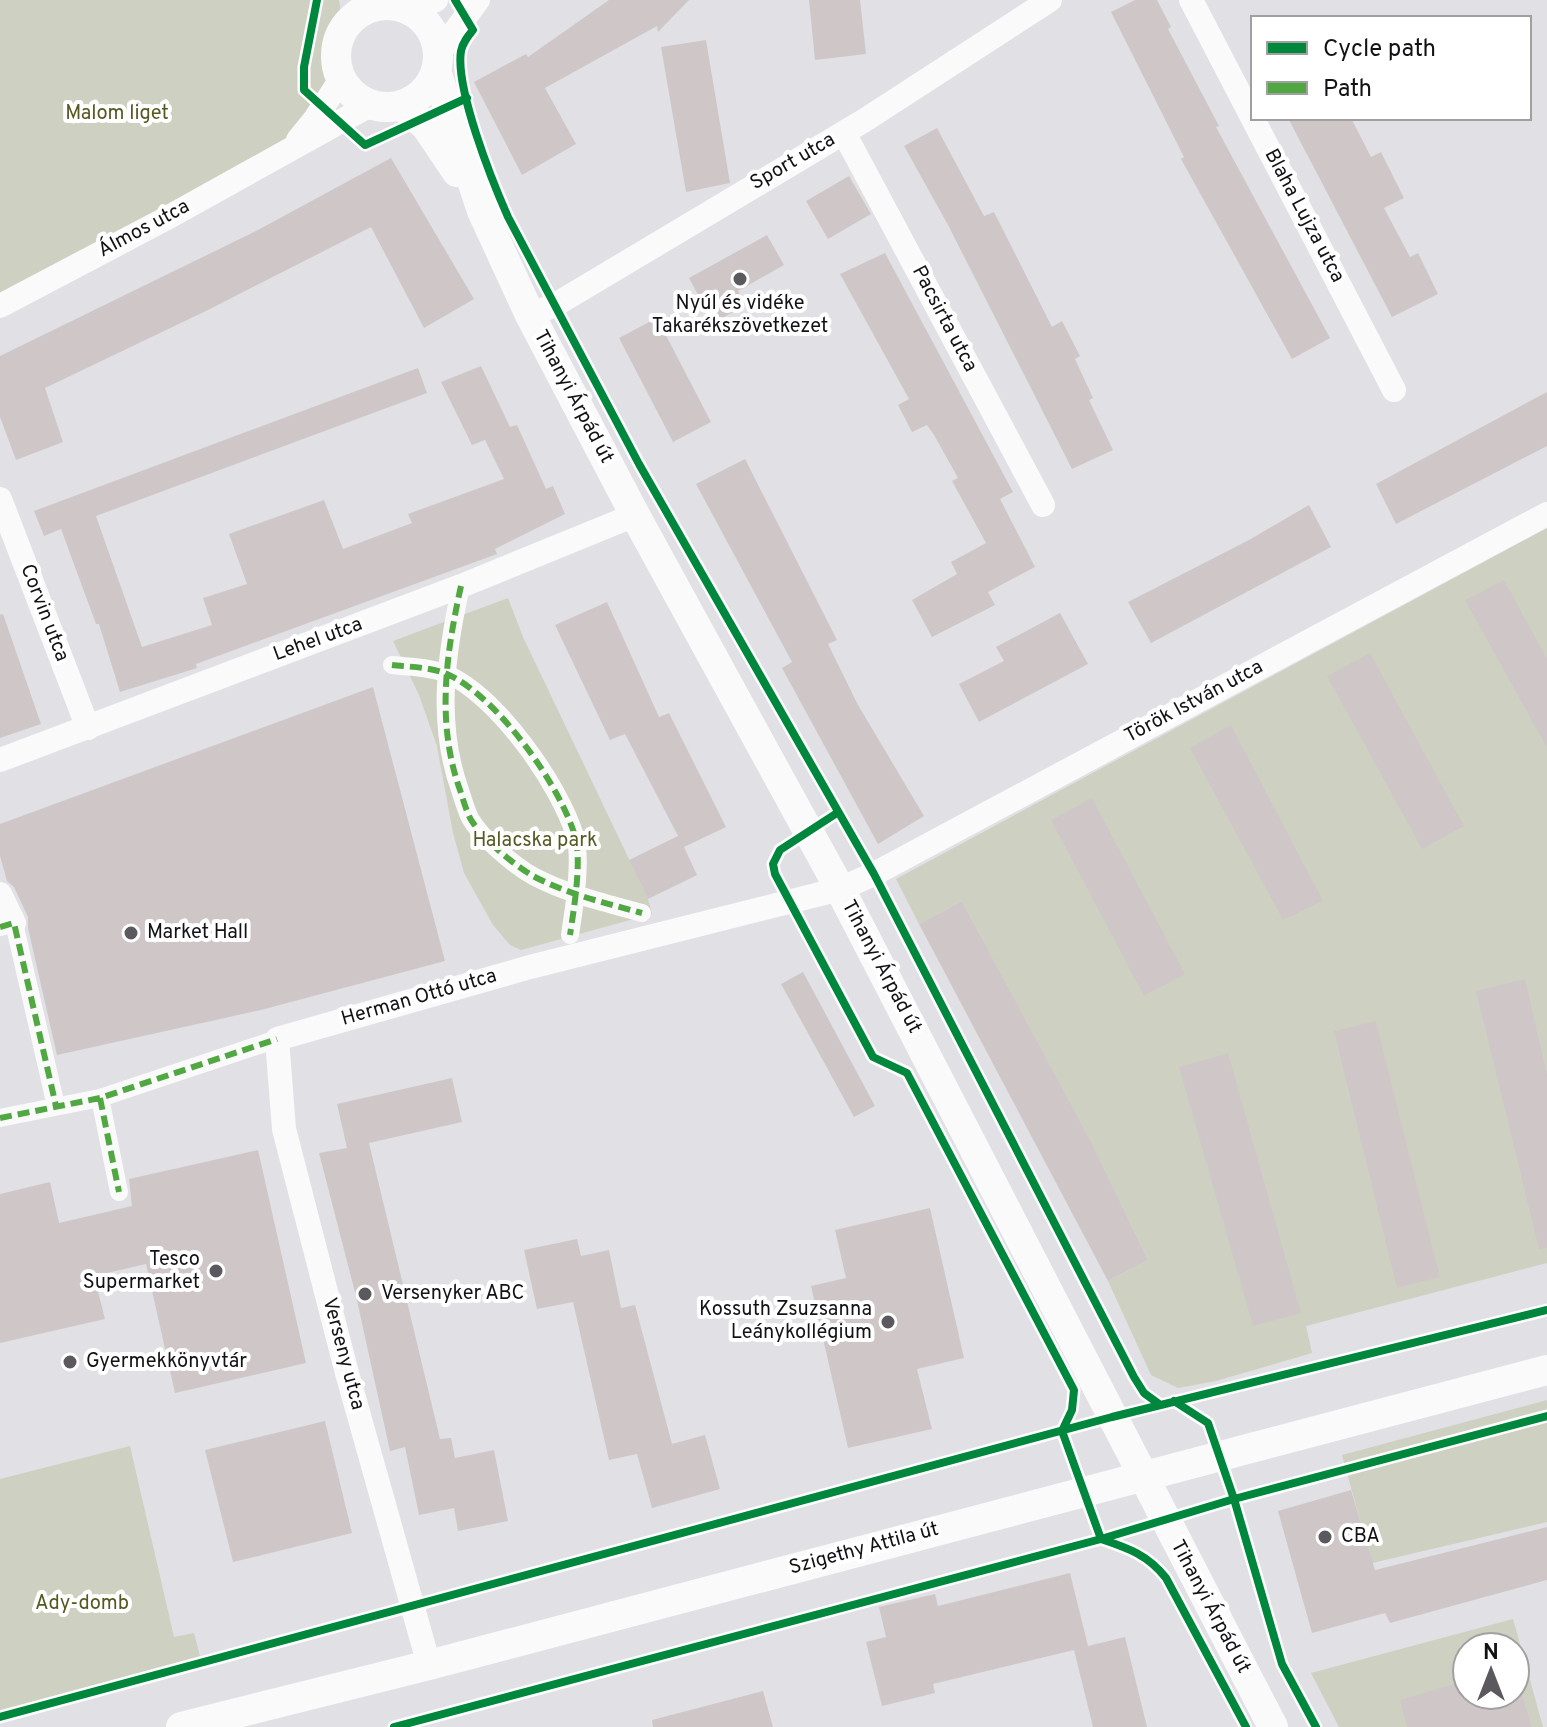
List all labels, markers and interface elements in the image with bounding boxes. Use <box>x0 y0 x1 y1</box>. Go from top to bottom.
legend <box>1251 16 1531 120</box>
text: Cycle path <box>1323 35 1436 65</box>
text: Path <box>1323 75 1372 105</box>
park label: Malom liget <box>65 101 169 127</box>
street label: Sport utca <box>746 127 840 197</box>
street label: Blaha Lujza utca <box>1258 145 1350 287</box>
street label: Álmos utca <box>93 192 194 264</box>
street label: Pacsirta utca <box>905 261 983 377</box>
marker: Nyúl és vidéke Takarékszövetkezet <box>731 270 749 288</box>
place label: Nyúl és vidéke Takarékszövetkezet <box>652 291 828 340</box>
street label: Tihanyi Árpád út <box>527 325 621 468</box>
street label: Corvin utca <box>14 561 74 665</box>
street label: Lehel utca <box>270 612 366 668</box>
street label: Török István utca <box>1120 655 1268 749</box>
park label: Halacska park <box>472 828 598 854</box>
street label: Tihanyi Árpád út <box>835 895 929 1038</box>
place label: Market Hall <box>147 920 248 946</box>
marker: Market Hall <box>122 924 140 942</box>
street label: Herman Ottó utca <box>338 963 500 1033</box>
place label: Tesco Supermarket <box>83 1247 200 1296</box>
marker: Tesco Supermarket <box>207 1262 225 1280</box>
place label: Versenyker ABC <box>381 1281 524 1307</box>
marker: Versenyker ABC <box>356 1285 374 1303</box>
street label: Verseny utca <box>316 1295 370 1413</box>
place label: Kossuth Zsuzsanna Leánykollégium <box>699 1297 872 1346</box>
marker: Kossuth Zsuzsanna Leánykollégium <box>879 1313 897 1331</box>
place label: Gyermekkönyvtár <box>86 1349 247 1375</box>
marker: Gyermekkönyvtár <box>61 1353 79 1371</box>
street label: Szigethy Attila út <box>786 1517 942 1581</box>
place label: CBA <box>1341 1524 1380 1550</box>
marker: CBA <box>1316 1528 1334 1546</box>
street label: Tihanyi Árpád út <box>1164 1535 1258 1678</box>
park label: Ady-domb <box>35 1591 129 1617</box>
north arrow <box>1451 1631 1531 1711</box>
text: N <box>1483 1640 1499 1667</box>

